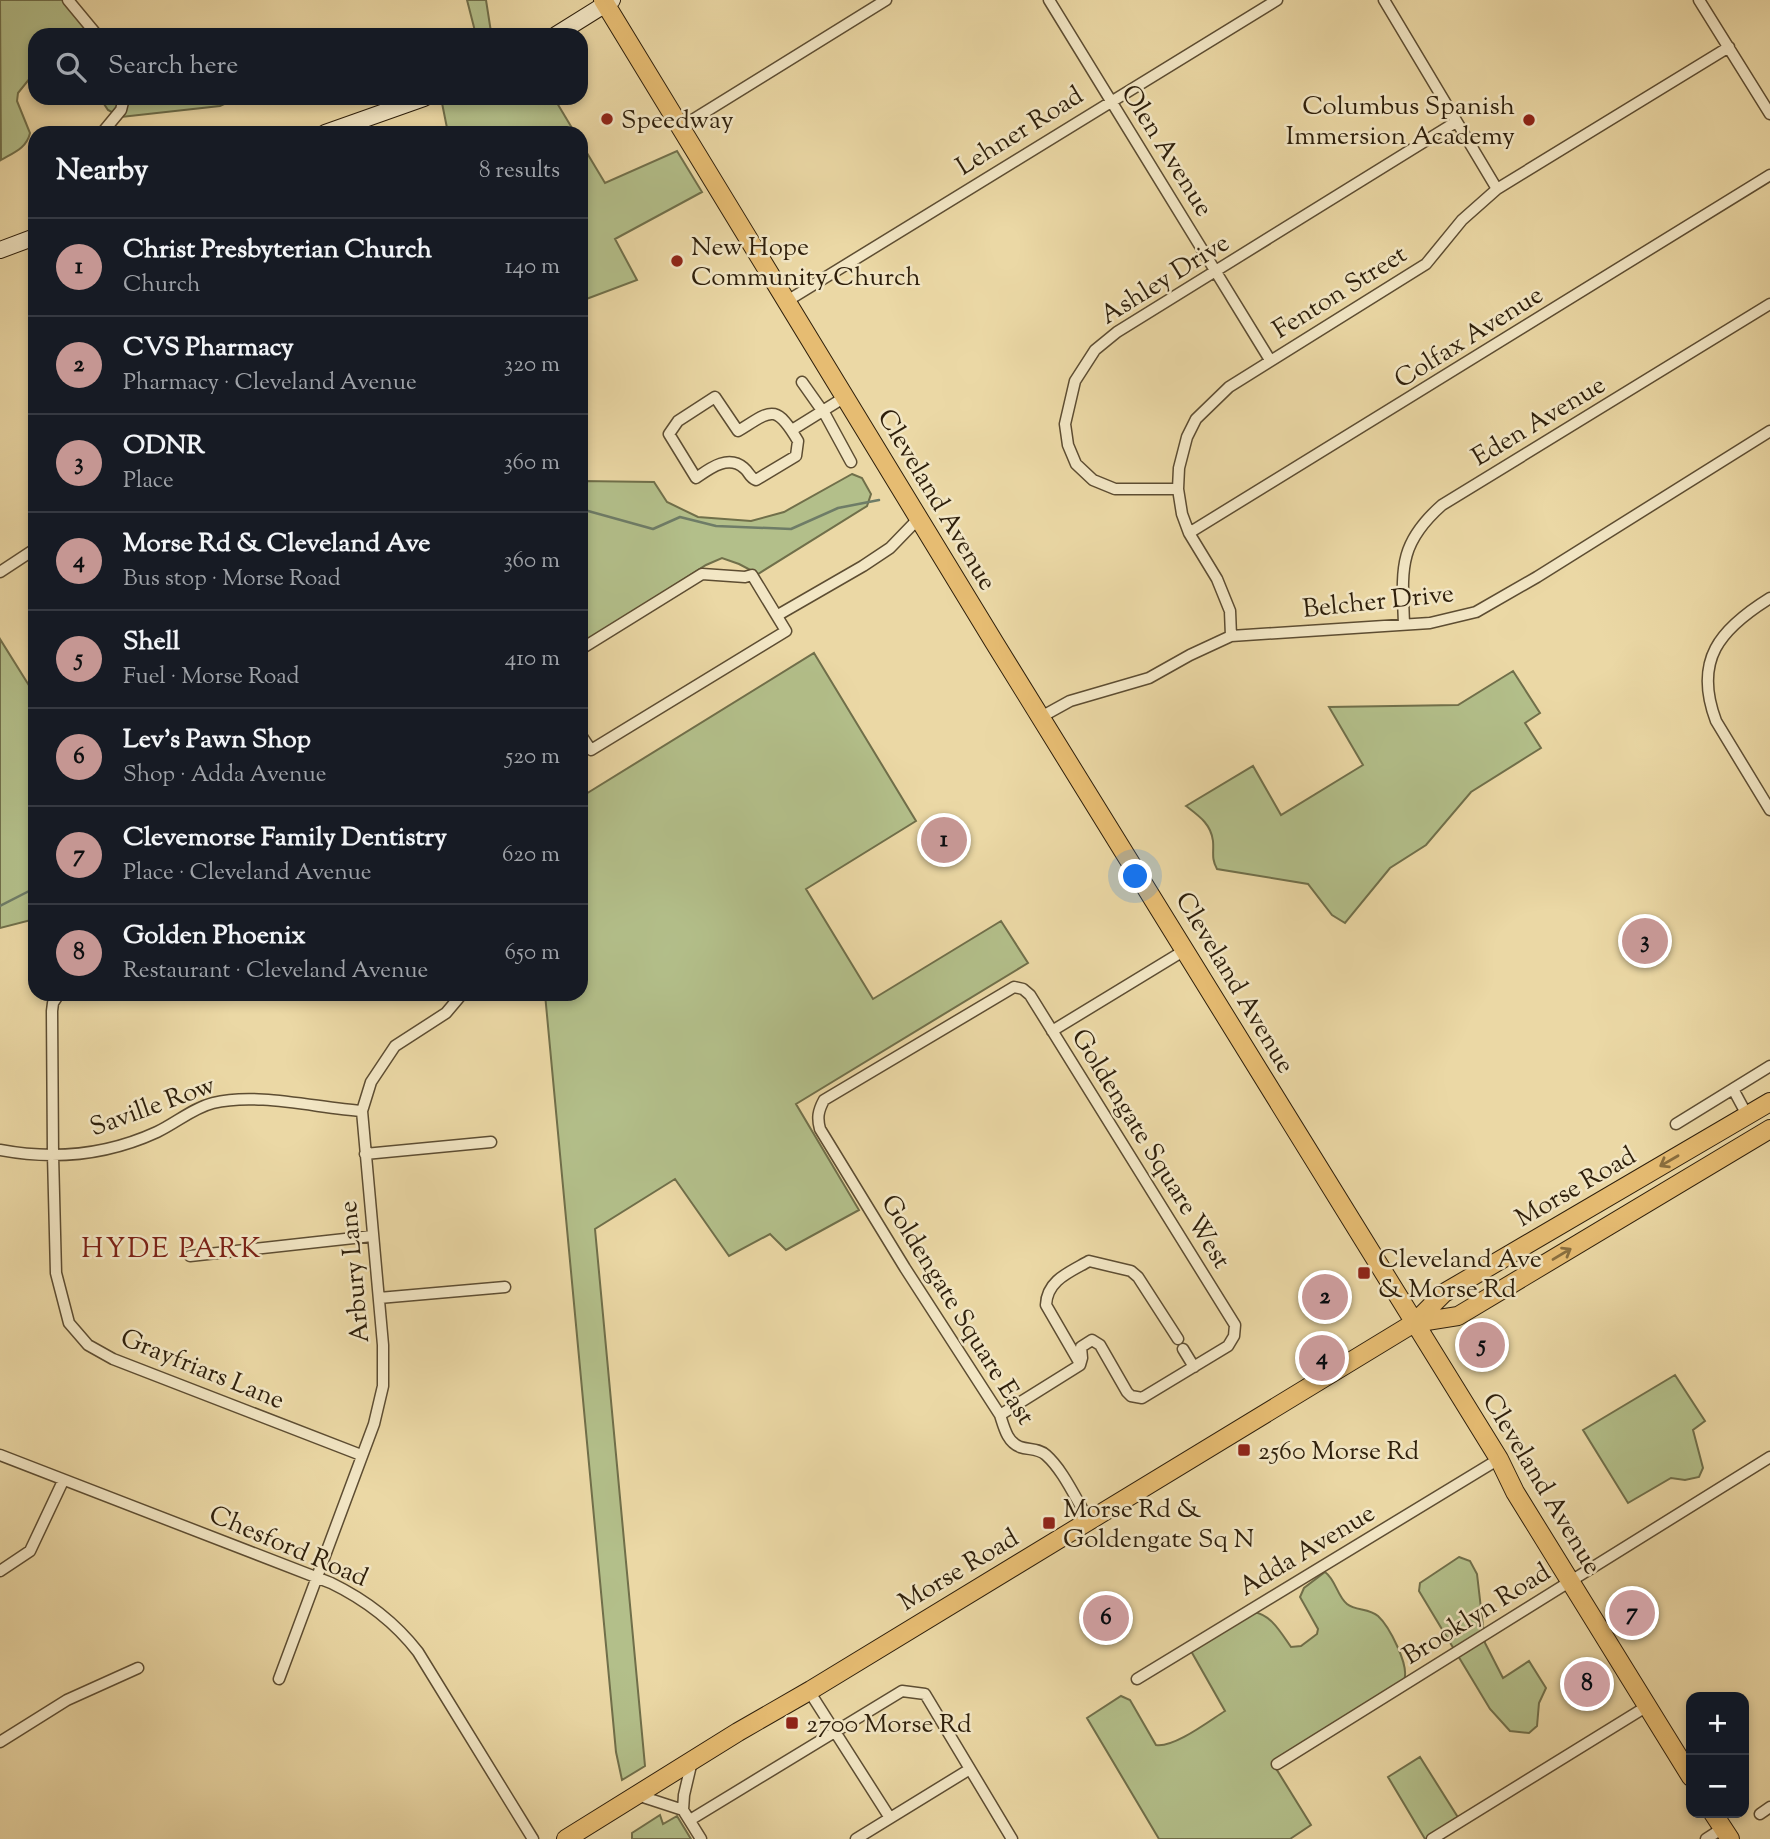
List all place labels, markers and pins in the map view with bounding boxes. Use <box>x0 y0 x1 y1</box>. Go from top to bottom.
place label: Columbus Spanish Immersion Academy <box>1286 89 1515 156</box>
place label: Speedway <box>621 103 734 140</box>
marker: Speedway <box>599 111 615 127</box>
marker: Columbus Spanish Immersion Academy <box>1521 112 1537 128</box>
place label: New Hope Community Church <box>691 230 921 297</box>
marker: New Hope Community Church <box>669 253 685 269</box>
pin: 1 <box>921 814 967 866</box>
pin: 3 <box>1622 915 1668 967</box>
place label: Cleveland Ave & Morse Rd <box>1378 1242 1542 1309</box>
marker: Cleveland Ave & Morse Rd <box>1356 1265 1372 1281</box>
pin: 2 <box>1302 1271 1348 1323</box>
pin: 5 <box>1459 1319 1505 1371</box>
pin: 4 <box>1299 1332 1345 1384</box>
place label: 2560 Morse Rd <box>1258 1434 1420 1471</box>
marker: 2560 Morse Rd <box>1236 1442 1252 1458</box>
place label: Morse Rd & Goldengate Sq N <box>1063 1492 1254 1559</box>
marker: Morse Rd & Goldengate Sq N <box>1041 1515 1057 1531</box>
pin: 7 <box>1609 1587 1655 1639</box>
pin: 6 <box>1083 1592 1129 1644</box>
pin: 8 <box>1564 1658 1610 1710</box>
place label: 2700 Morse Rd <box>806 1707 972 1744</box>
marker: 2700 Morse Rd <box>784 1715 800 1731</box>

